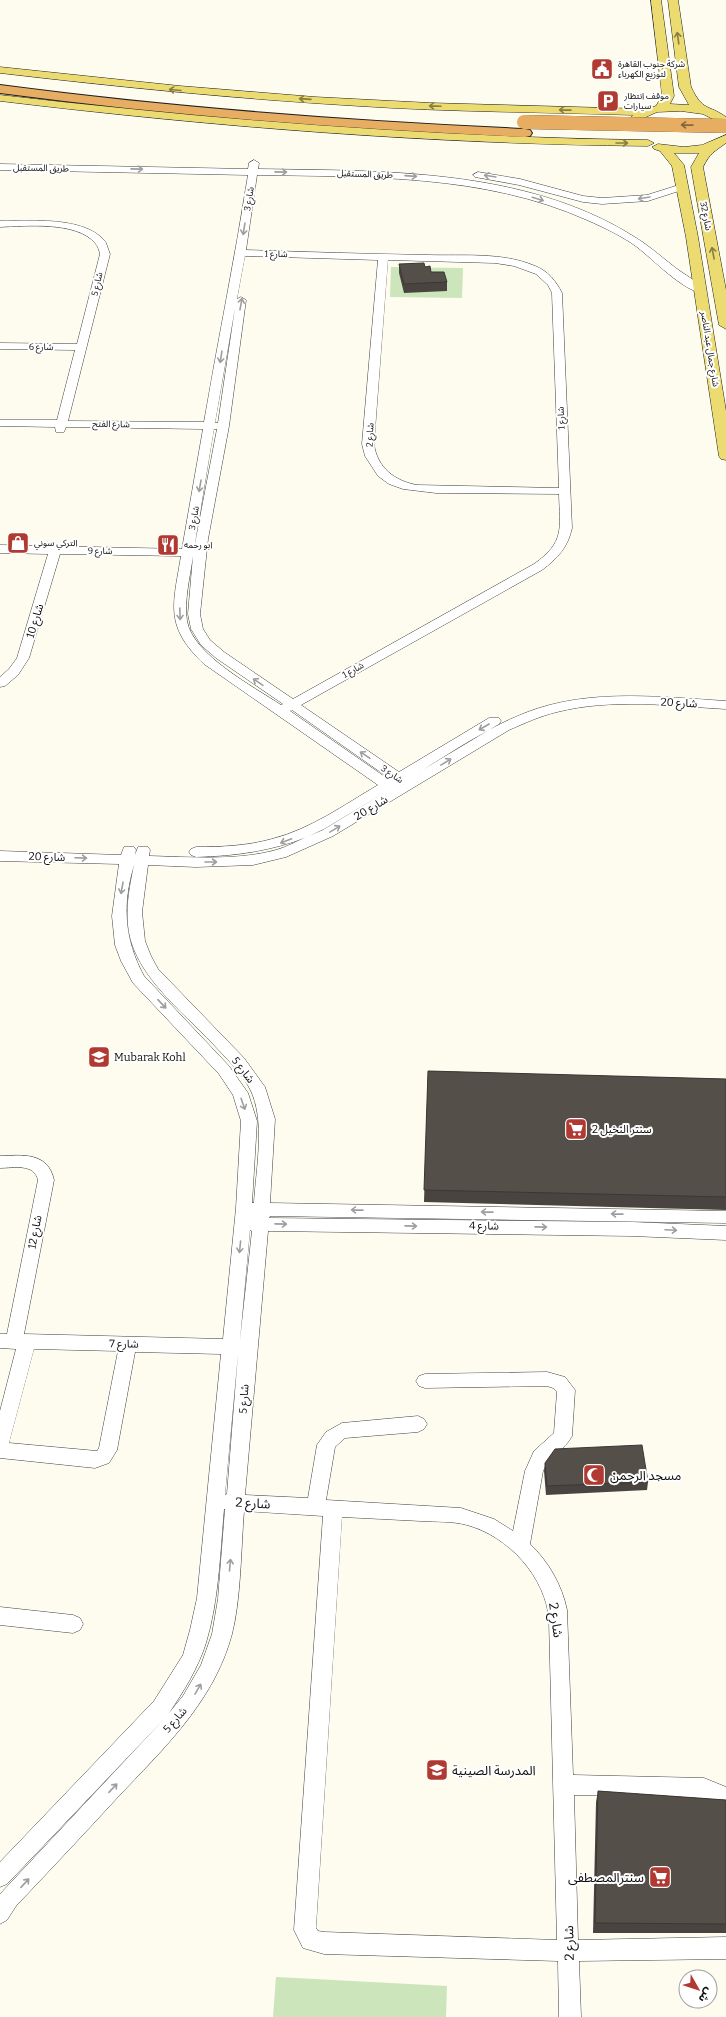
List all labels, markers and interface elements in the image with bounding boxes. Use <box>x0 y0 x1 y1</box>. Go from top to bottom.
one-way arrow <box>674 32 682 45</box>
public building icon: شركة جنوب القاهرة لتوزيع الكهرباء <box>589 56 615 82</box>
place label: شركة جنوب القاهرة لتوزيع الكهرباء <box>618 59 685 81</box>
one-way arrow <box>169 86 182 93</box>
parking icon: موقف انتظار سيارات <box>595 88 621 114</box>
place label: موقف انتظار سيارات <box>623 91 669 112</box>
one-way arrow <box>299 96 312 103</box>
one-way arrow <box>429 102 442 110</box>
one-way arrow <box>559 106 572 114</box>
one-way arrow <box>681 121 694 129</box>
one-way arrow <box>615 139 628 147</box>
street label: طريق المستقبل <box>13 163 69 174</box>
one-way arrow <box>130 165 143 173</box>
one-way arrow <box>274 168 287 176</box>
street label: طريق المستقبل <box>337 168 393 181</box>
one-way arrow <box>404 172 417 180</box>
one-way arrow <box>483 172 496 180</box>
street label: شارع 3 <box>242 186 258 212</box>
one-way arrow <box>638 194 651 202</box>
one-way arrow <box>532 196 545 203</box>
street label: شارع 32 <box>696 201 714 232</box>
one-way arrow <box>240 222 248 235</box>
one-way arrow <box>709 247 717 260</box>
street label: شارع 1 <box>264 249 288 261</box>
street label: شارع 5 <box>89 271 107 297</box>
one-way arrow <box>237 298 245 311</box>
street label: شارع جمال عبد الناصر <box>697 309 721 388</box>
street label: شارع 6 <box>29 342 53 354</box>
one-way arrow <box>217 350 225 363</box>
street label: شارع 1 <box>556 406 568 430</box>
street label: شارع الفتح <box>92 419 130 431</box>
street label: شارع 2 <box>365 423 377 447</box>
one-way arrow <box>196 479 204 492</box>
street label: شارع 3 <box>187 505 203 531</box>
shop icon: التركي سوني <box>5 530 31 556</box>
restaurant icon: ابو رحمه <box>155 532 181 558</box>
place label: التركي سوني <box>34 538 78 550</box>
place label: ابو رحمه <box>184 540 212 551</box>
street label: شارع 9 <box>88 546 112 558</box>
street label: شارع 10 <box>24 602 47 640</box>
one-way arrow <box>177 607 184 620</box>
street label: شارع 1 <box>341 660 366 682</box>
one-way arrow <box>252 678 263 686</box>
street label: شارع 20 <box>660 696 698 711</box>
one-way arrow <box>478 723 490 731</box>
one-way arrow <box>360 751 371 759</box>
one-way arrow <box>440 758 451 766</box>
street label: شارع 3 <box>378 763 405 787</box>
street label: شارع 20 <box>352 793 391 824</box>
one-way arrow <box>329 825 341 833</box>
one-way arrow <box>281 837 293 845</box>
street label: شارع 20 <box>28 850 66 865</box>
one-way arrow <box>74 855 87 862</box>
one-way arrow <box>204 858 217 866</box>
one-way arrow <box>118 881 126 894</box>
one-way arrow <box>157 999 166 1009</box>
school or university icon: Mubarak Kohl <box>86 1044 112 1070</box>
place label: Mubarak Kohl <box>114 1051 186 1064</box>
street label: شارع 5 <box>228 1054 257 1087</box>
one-way arrow <box>240 1098 248 1110</box>
supermarket icon: سنتر النخيل 2 <box>563 1116 589 1142</box>
place label: سنتر النخيل 2 <box>592 1123 652 1136</box>
one-way arrow <box>351 1206 364 1214</box>
one-way arrow <box>481 1208 494 1216</box>
one-way arrow <box>611 1211 624 1218</box>
street label: شارع 12 <box>25 1214 46 1250</box>
street label: شارع 4 <box>469 1219 500 1234</box>
one-way arrow <box>274 1220 287 1228</box>
one-way arrow <box>404 1222 417 1230</box>
one-way arrow <box>534 1223 547 1231</box>
one-way arrow <box>664 1227 677 1234</box>
one-way arrow <box>236 1240 243 1253</box>
street label: شارع 7 <box>109 1337 139 1352</box>
street label: شارع 5 <box>236 1383 253 1414</box>
mosque icon: مسجد الرحمن <box>581 1462 607 1488</box>
place label: مسجد الرحمن <box>610 1468 682 1484</box>
street label: شارع 2 <box>235 1495 271 1514</box>
one-way arrow <box>227 1559 234 1572</box>
street label: شارع 2 <box>543 1602 566 1639</box>
one-way arrow <box>194 1683 202 1695</box>
street label: شارع 5 <box>160 1704 191 1736</box>
school or university icon: المدرسة الصينية <box>424 1757 450 1783</box>
place label: المدرسة الصينية <box>452 1763 536 1778</box>
one-way arrow <box>108 1783 118 1793</box>
supermarket icon: سنترالمصطفى <box>647 1864 673 1890</box>
place label: سنترالمصطفى <box>568 1870 644 1886</box>
one-way arrow <box>20 1878 29 1888</box>
street label: شارع 2 <box>561 1925 580 1961</box>
north arrow <box>678 1969 718 2009</box>
text: ش <box>696 1985 715 2005</box>

